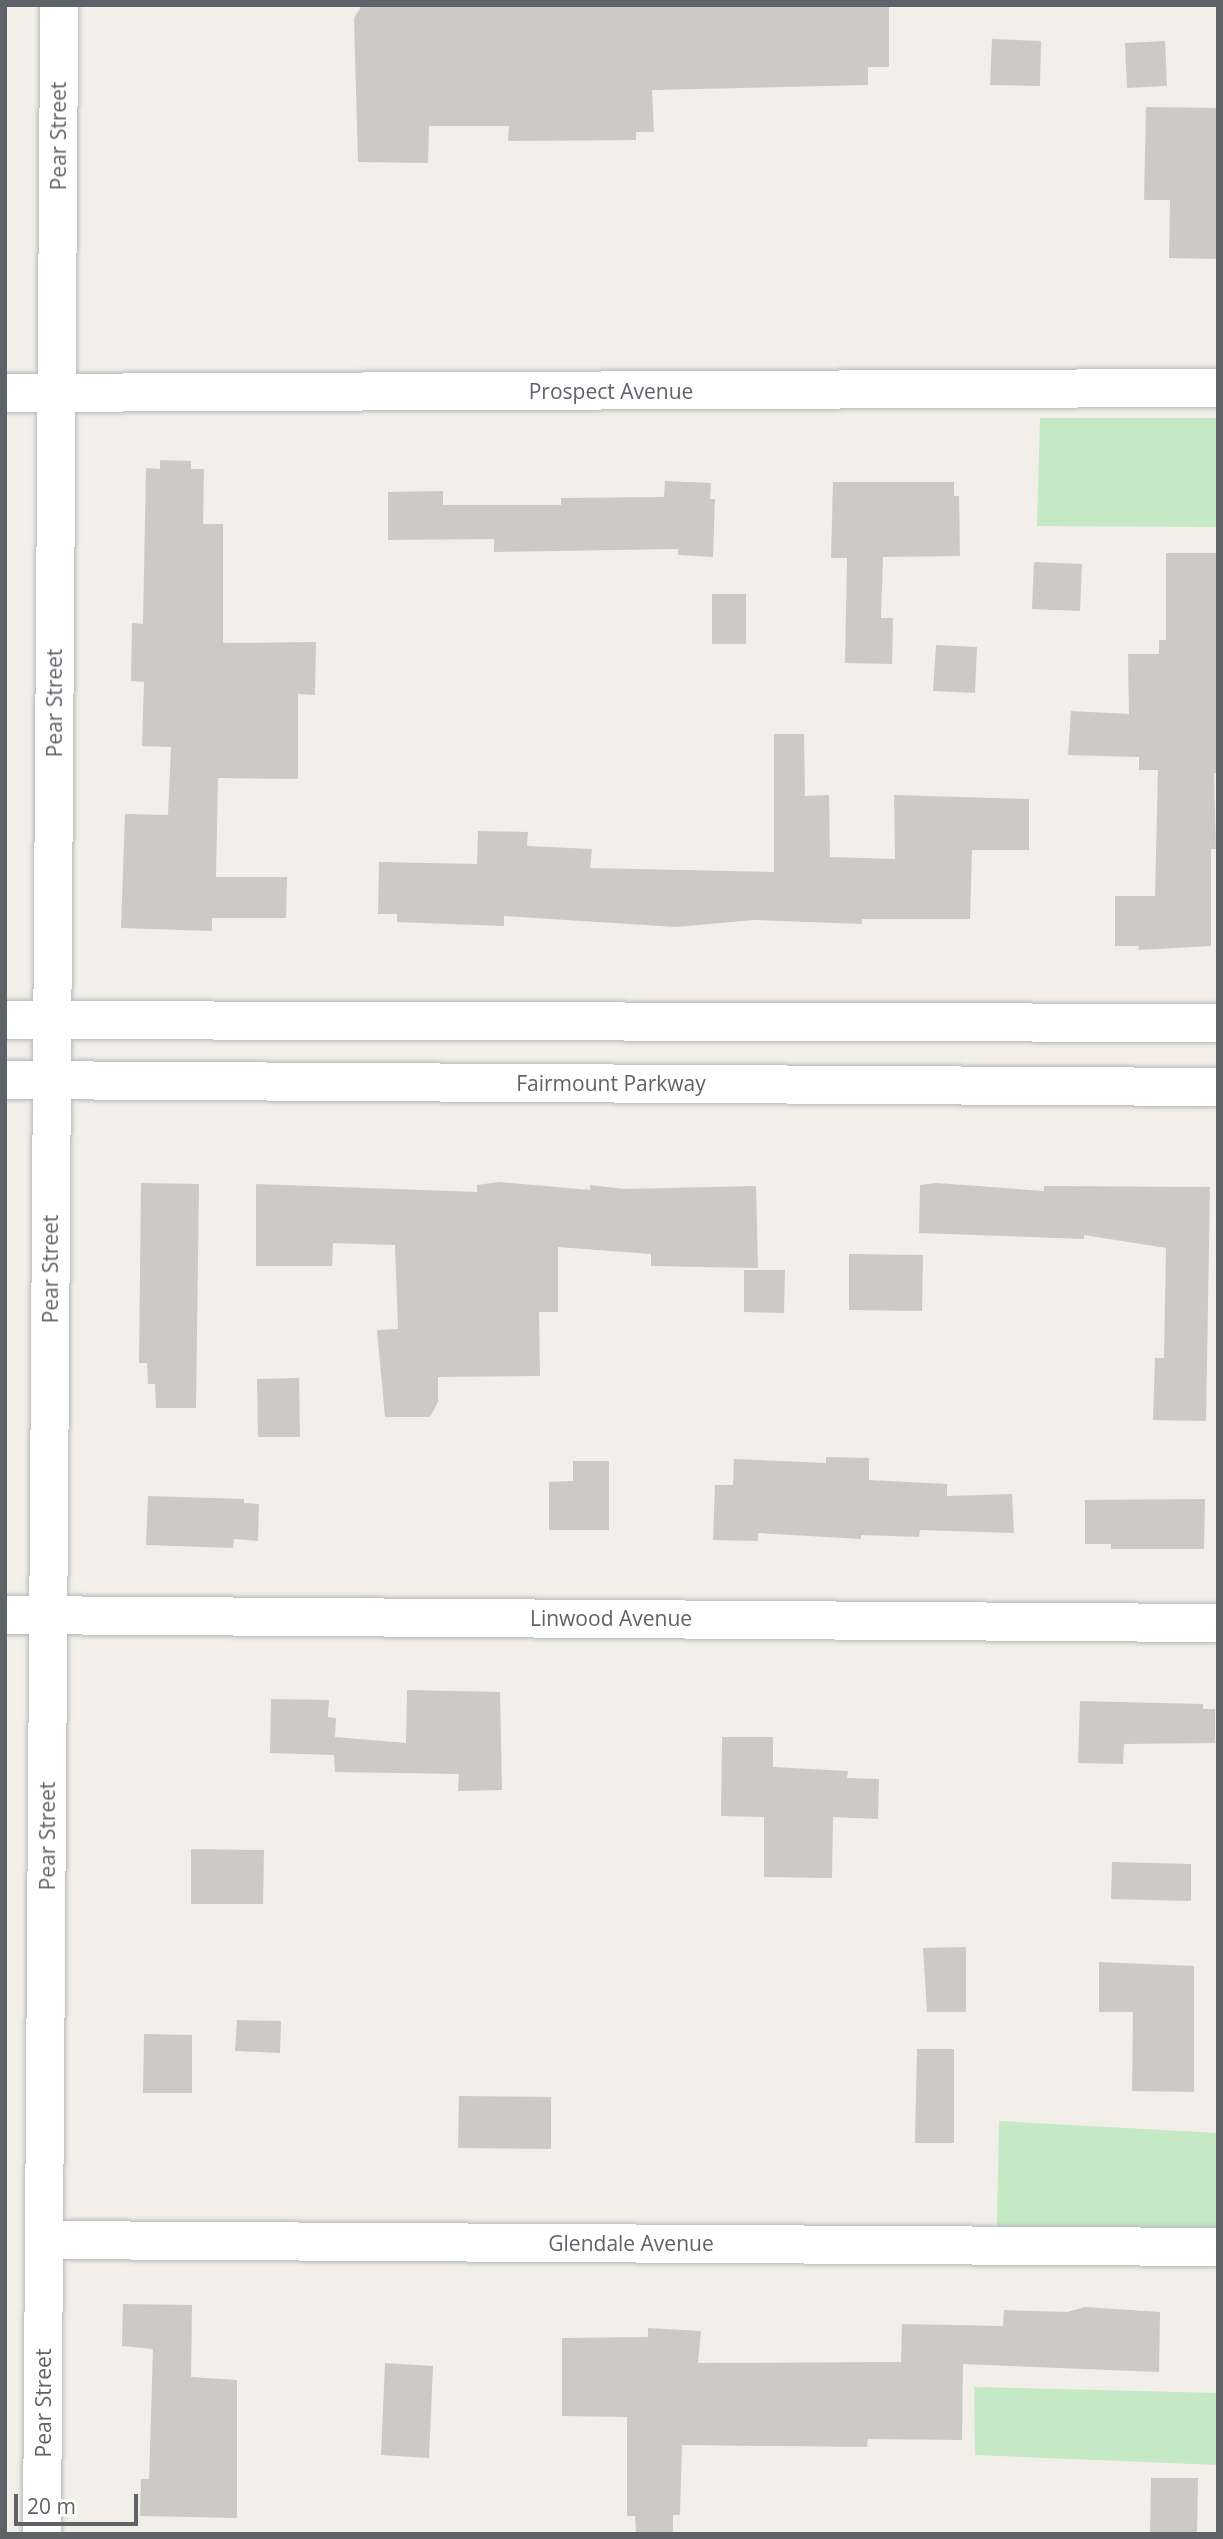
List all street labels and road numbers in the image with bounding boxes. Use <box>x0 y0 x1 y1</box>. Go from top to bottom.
street label: Pear Street <box>45 82 71 190</box>
street label: Prospect Avenue <box>529 378 693 404</box>
street label: Pear Street <box>41 649 67 757</box>
street label: Fairmount Parkway <box>516 1070 706 1096</box>
street label: Pear Street <box>37 1215 63 1323</box>
street label: Linwood Avenue <box>530 1605 692 1631</box>
street label: Pear Street <box>34 1782 60 1890</box>
street label: Glendale Avenue <box>548 2230 714 2256</box>
street label: Pear Street <box>30 2349 56 2457</box>

